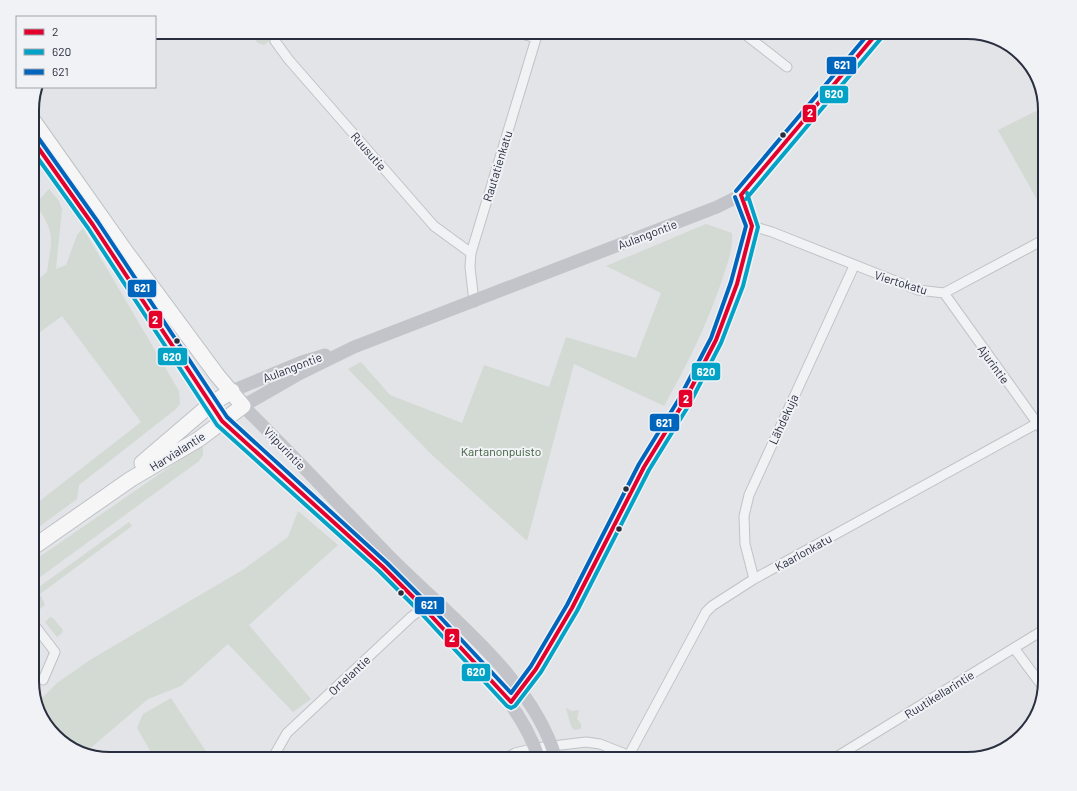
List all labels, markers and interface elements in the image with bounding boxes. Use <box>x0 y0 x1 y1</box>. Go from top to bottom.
legend <box>16 16 156 88</box>
text: 2 <box>52 24 58 38</box>
text: 620 <box>52 44 71 58</box>
line badge: 621 <box>826 56 857 75</box>
text: 621 <box>834 58 850 71</box>
text: 621 <box>52 64 69 78</box>
line badge: 620 <box>819 85 849 104</box>
text: 620 <box>825 87 843 100</box>
line badge: 2 <box>802 104 817 123</box>
text: 2 <box>807 106 813 119</box>
street label: Ruusutie <box>349 129 389 173</box>
street label: Rautatienkatu <box>480 129 514 203</box>
unlabelled marker <box>778 130 788 140</box>
street label: Aulangontie <box>615 216 679 252</box>
street label: Viertokatu <box>873 267 929 297</box>
line badge: 621 <box>127 279 157 298</box>
text: 621 <box>134 281 150 294</box>
line badge: 2 <box>148 310 163 329</box>
text: 2 <box>152 313 158 326</box>
unlabelled marker <box>172 336 182 346</box>
street label: Ajurintie <box>975 342 1013 386</box>
line badge: 620 <box>157 347 188 366</box>
street label: Aulangontie <box>260 349 324 385</box>
text: 620 <box>163 350 181 363</box>
line badge: 620 <box>691 362 721 381</box>
text: 620 <box>697 365 715 378</box>
line badge: 2 <box>678 389 693 408</box>
text: 2 <box>683 392 689 405</box>
street label: Lähdekuja <box>765 392 801 446</box>
line badge: 621 <box>649 413 680 432</box>
text: 621 <box>656 416 672 429</box>
street label: Viipurintie <box>261 424 309 472</box>
street label: Harvialantie <box>147 428 207 474</box>
park label: Kartanonpuisto <box>461 444 541 458</box>
unlabelled marker <box>621 484 631 494</box>
unlabelled marker <box>614 524 624 534</box>
street label: Kaarlonkatu <box>772 531 834 573</box>
unlabelled marker <box>396 588 406 598</box>
line badge: 621 <box>414 596 445 615</box>
text: 621 <box>421 598 437 611</box>
line badge: 2 <box>444 628 460 648</box>
text: 2 <box>449 631 455 644</box>
street label: Ortelantie <box>325 652 373 698</box>
line badge: 620 <box>461 663 491 682</box>
text: 620 <box>467 665 485 678</box>
street label: Ruutikellarintie <box>902 667 976 721</box>

